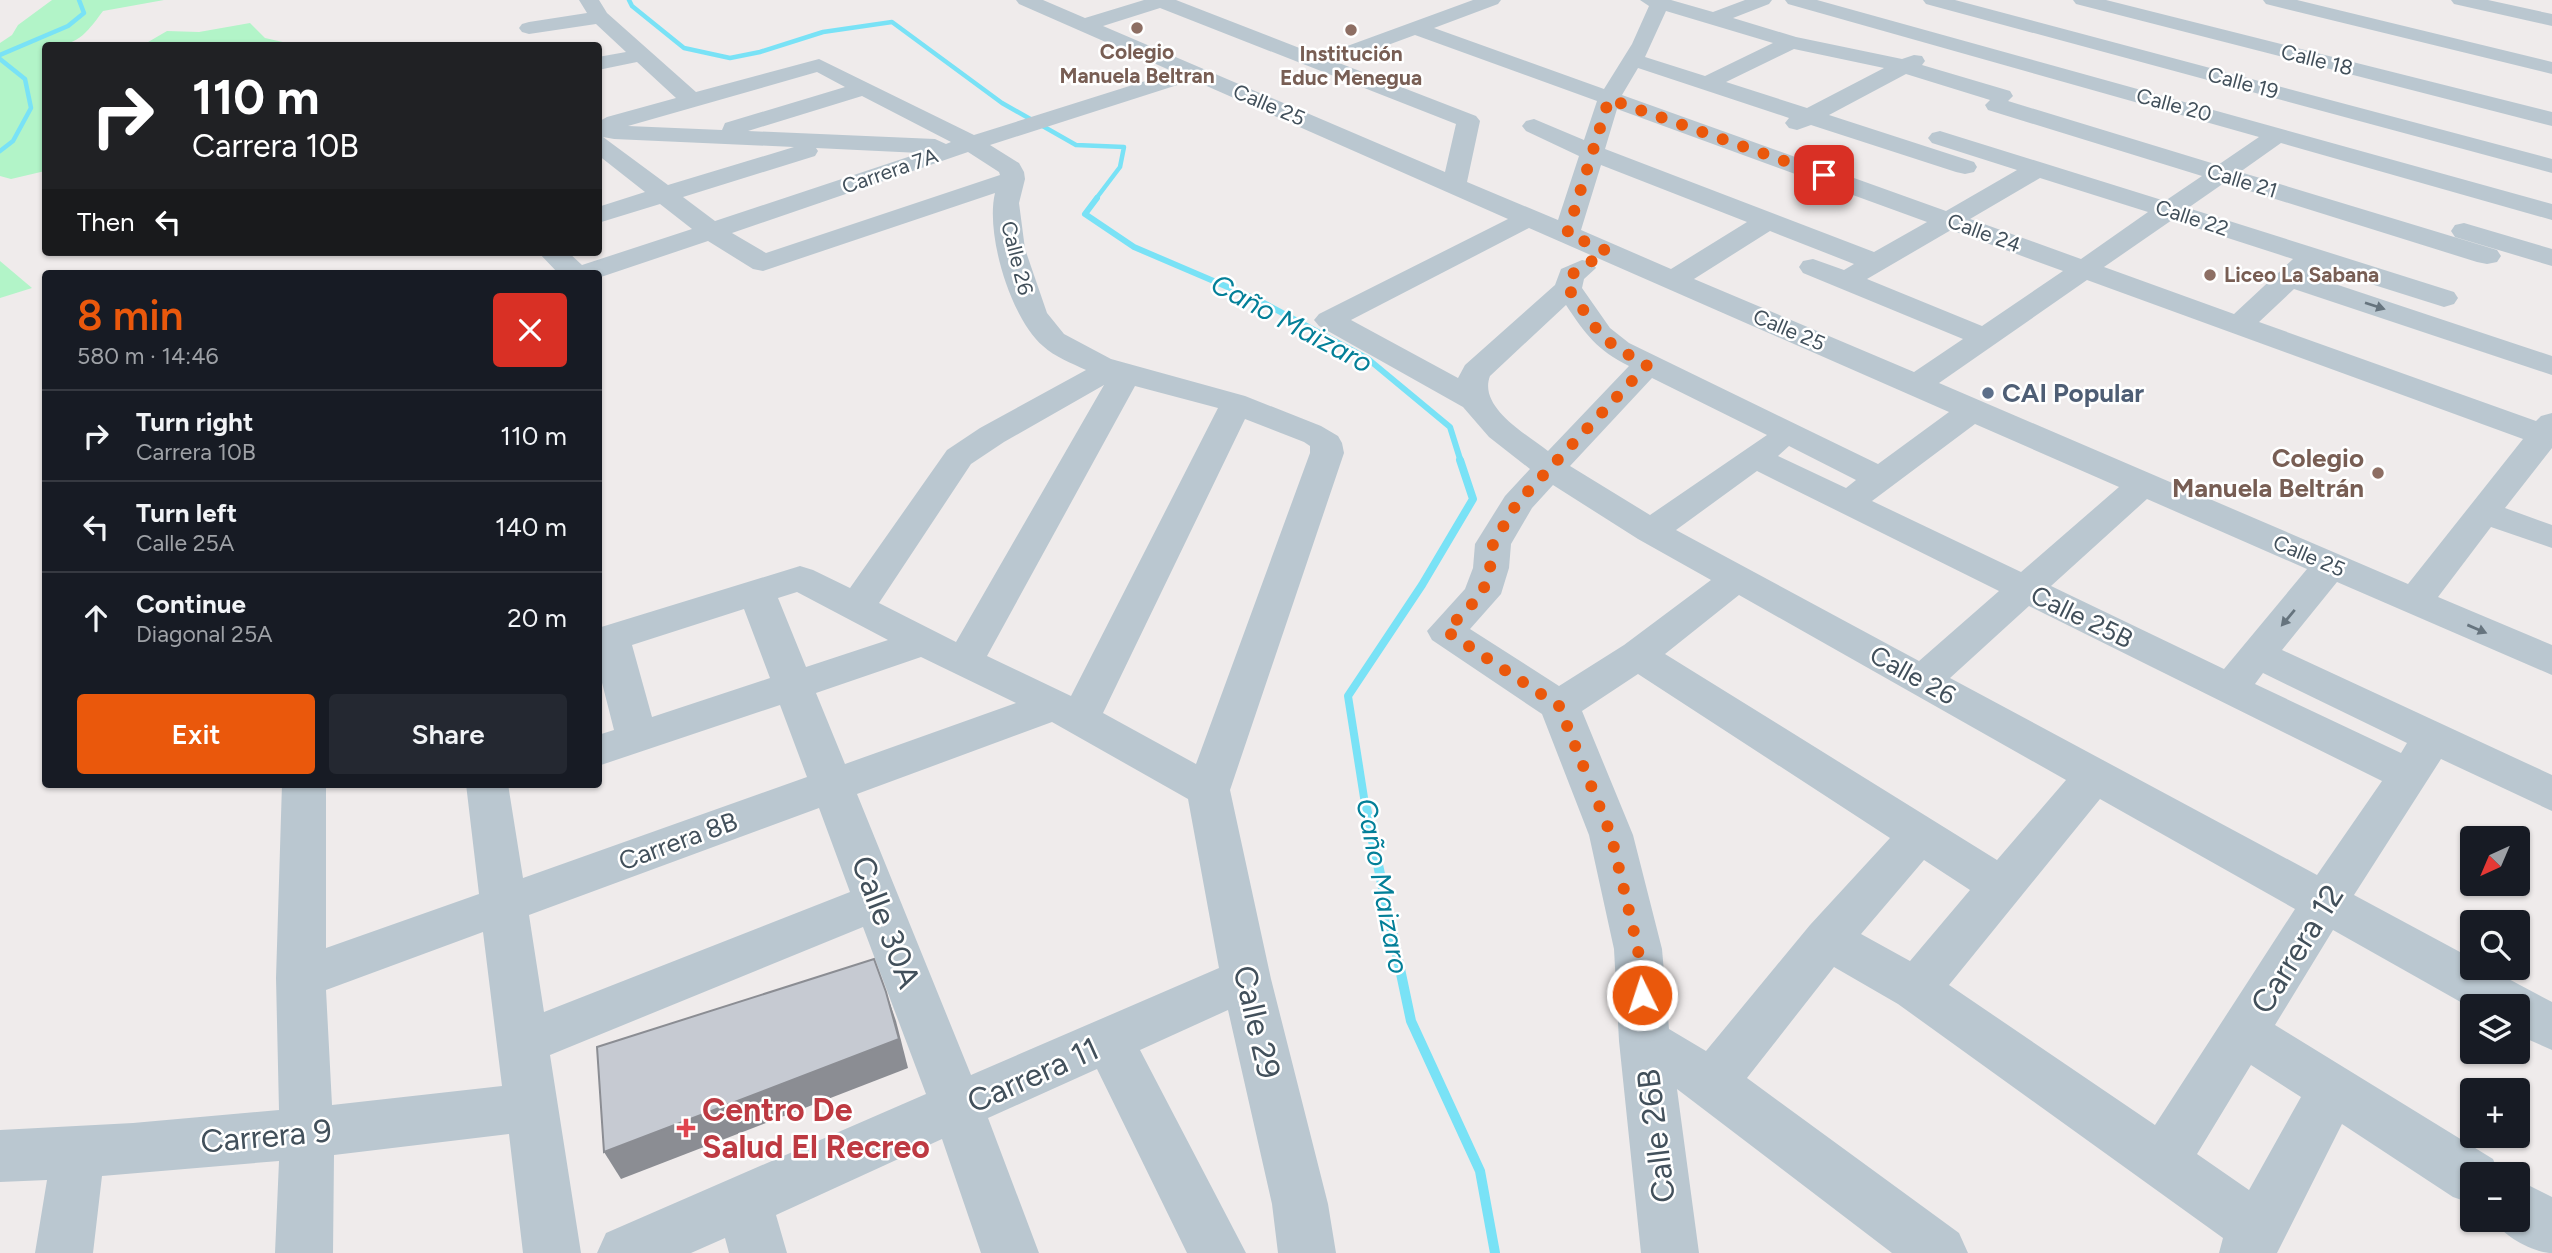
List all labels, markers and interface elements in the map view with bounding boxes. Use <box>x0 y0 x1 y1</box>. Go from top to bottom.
marker: Colegio Manuela Beltran <box>1129 20 1145 36</box>
marker: Institución Educ Menegua <box>1343 22 1359 38</box>
place label: Colegio Manuela Beltran <box>1059 39 1215 88</box>
street label: Calle 18 <box>2279 39 2356 81</box>
place label: Institución Educ Menegua <box>1280 41 1422 90</box>
street label: Calle 19 <box>2205 61 2281 104</box>
text: 110 m <box>192 67 320 126</box>
icon: right <box>77 70 168 161</box>
street label: Calle 25 <box>1230 78 1309 131</box>
street label: Calle 20 <box>2134 82 2215 127</box>
text: Carrera 10B <box>192 127 359 165</box>
street label: Carrera 7A <box>838 142 941 199</box>
pin <box>1794 145 1854 205</box>
icon: arrive <box>1805 156 1843 194</box>
street label: Calle 21 <box>2204 158 2280 203</box>
street label: Calle 22 <box>2153 194 2232 241</box>
icon: left <box>149 203 187 241</box>
text: Then <box>77 206 135 238</box>
street label: Calle 24 <box>1944 208 2024 257</box>
street label: Calle 26 <box>996 218 1039 298</box>
place label: Liceo La Sabana <box>2224 262 2379 287</box>
water label: Caño Maizaro <box>1205 266 1379 380</box>
marker: Liceo La Sabana <box>2202 267 2218 283</box>
text: 8 min <box>77 290 183 341</box>
button: close <box>493 293 567 367</box>
one-way arrow <box>2365 301 2386 312</box>
street label: Calle 25 <box>1750 303 1829 356</box>
text: 580 m · 14:46 <box>77 342 218 370</box>
place label: CAI Popular <box>2002 377 2144 409</box>
marker: CAI Popular <box>1980 385 1996 401</box>
text: Turn right <box>136 406 253 438</box>
icon: right <box>77 417 115 455</box>
text: 110 m <box>500 420 567 452</box>
text: Carrera 10B <box>136 438 256 466</box>
place label: Colegio Manuela Beltrán <box>2172 442 2364 504</box>
marker: Colegio Manuela Beltrán <box>2370 465 2386 481</box>
text: Turn left <box>136 497 237 529</box>
icon: left <box>77 508 115 546</box>
text: 140 m <box>495 511 567 543</box>
text: Calle 25A <box>136 529 234 557</box>
street label: Calle 25 <box>2270 529 2349 582</box>
street label: Calle 25B <box>2026 579 2138 655</box>
text: Continue <box>136 588 246 620</box>
icon: ahead <box>77 599 115 637</box>
text: 20 m <box>507 602 567 634</box>
one-way arrow <box>2281 609 2296 626</box>
text: Diagonal 25A <box>136 620 273 648</box>
one-way arrow <box>2467 623 2488 634</box>
street label: Calle 26 <box>1864 638 1962 712</box>
button: Exit <box>77 694 315 774</box>
button: Share <box>329 694 567 774</box>
water label: Caño Maizaro <box>1349 795 1417 977</box>
street label: Carrera 8B <box>614 805 742 877</box>
north arrow <box>2460 826 2530 896</box>
map controls <box>2460 826 2530 1232</box>
street label: Calle 30A <box>843 851 929 994</box>
street label: Carrera 12 <box>2243 878 2351 1020</box>
button: search <box>2460 910 2530 980</box>
position arrow <box>1605 958 1679 1032</box>
street label: Calle 29 <box>1226 962 1288 1082</box>
button: layers <box>2460 994 2530 1064</box>
street label: Carrera 11 <box>961 1029 1105 1121</box>
street label: Calle 26B <box>1629 1067 1683 1205</box>
button: + <box>2460 1078 2530 1148</box>
place label: Centro De Salud El Recreo <box>702 1091 930 1166</box>
street label: Carrera 9 <box>199 1111 333 1161</box>
marker: Centro De Salud El Recreo <box>676 1118 696 1138</box>
button: − <box>2460 1162 2530 1232</box>

